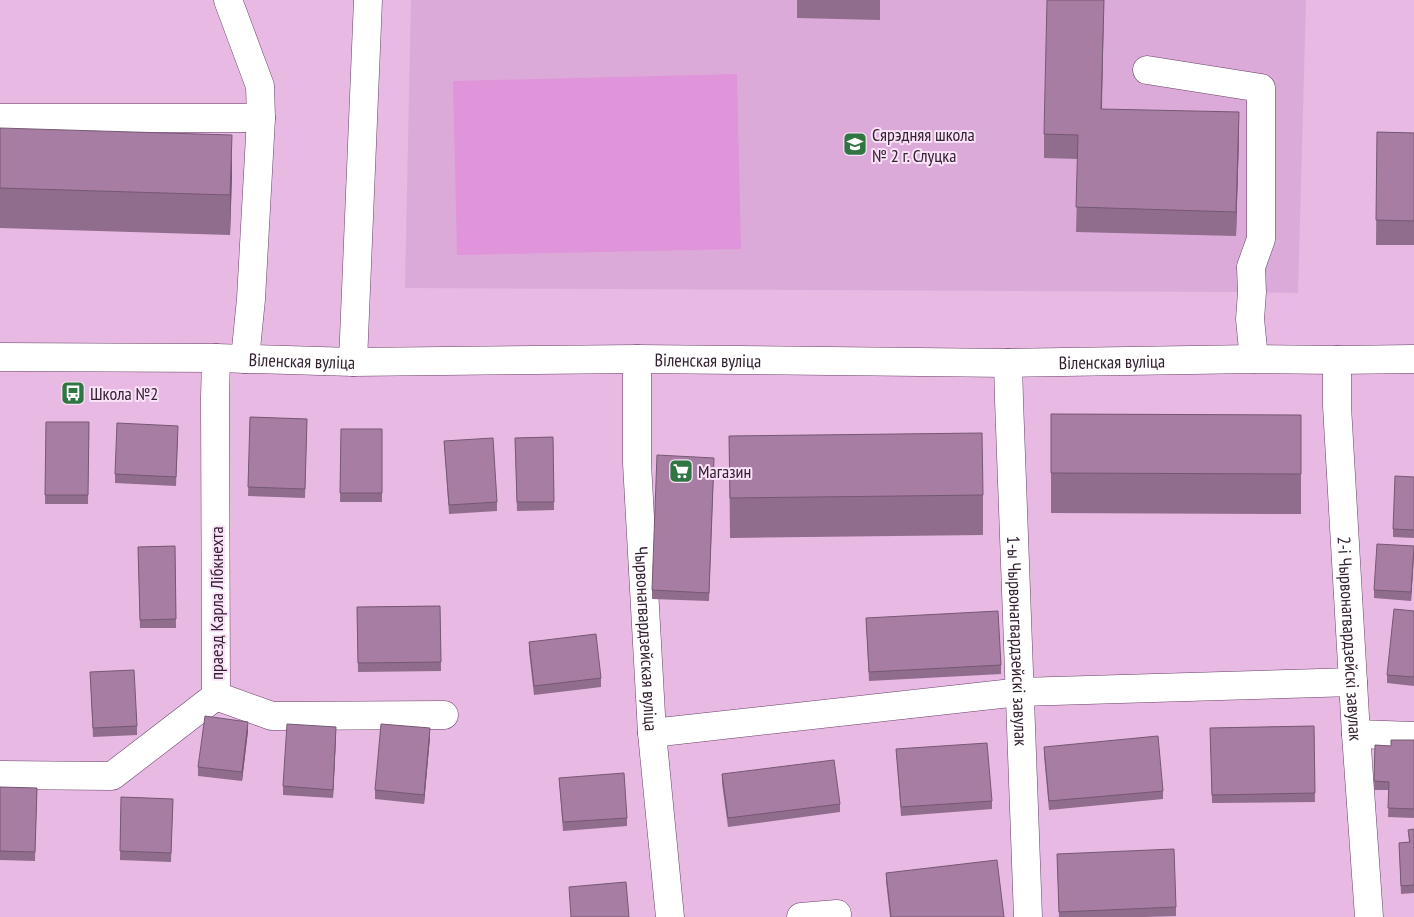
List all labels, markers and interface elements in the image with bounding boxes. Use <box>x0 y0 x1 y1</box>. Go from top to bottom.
place label: Сярэдняя школа № 2 г. Слуцка <box>872 123 975 167</box>
school or university icon: Сярэдняя школа № 2 г. Слуцка <box>842 131 868 157</box>
street label: Віленская вуліца <box>248 347 356 374</box>
street label: Віленская вуліца <box>655 348 761 372</box>
street label: Віленская вуліца <box>1058 349 1165 374</box>
bus stop icon: Школа №2 <box>60 380 86 406</box>
place label: Школа №2 <box>90 382 158 405</box>
supermarket icon: Магазин <box>668 458 694 484</box>
place label: Магазин <box>698 460 751 483</box>
street label: праезд Карла Лібкнехта <box>205 526 228 680</box>
street label: 1-ы Чырвонагвардзейскі завулак <box>1002 535 1033 746</box>
street label: 2-і Чырвонагвардзейскі завулак <box>1333 536 1368 742</box>
street label: Чырвонагвардзейская вуліца <box>630 546 663 732</box>

